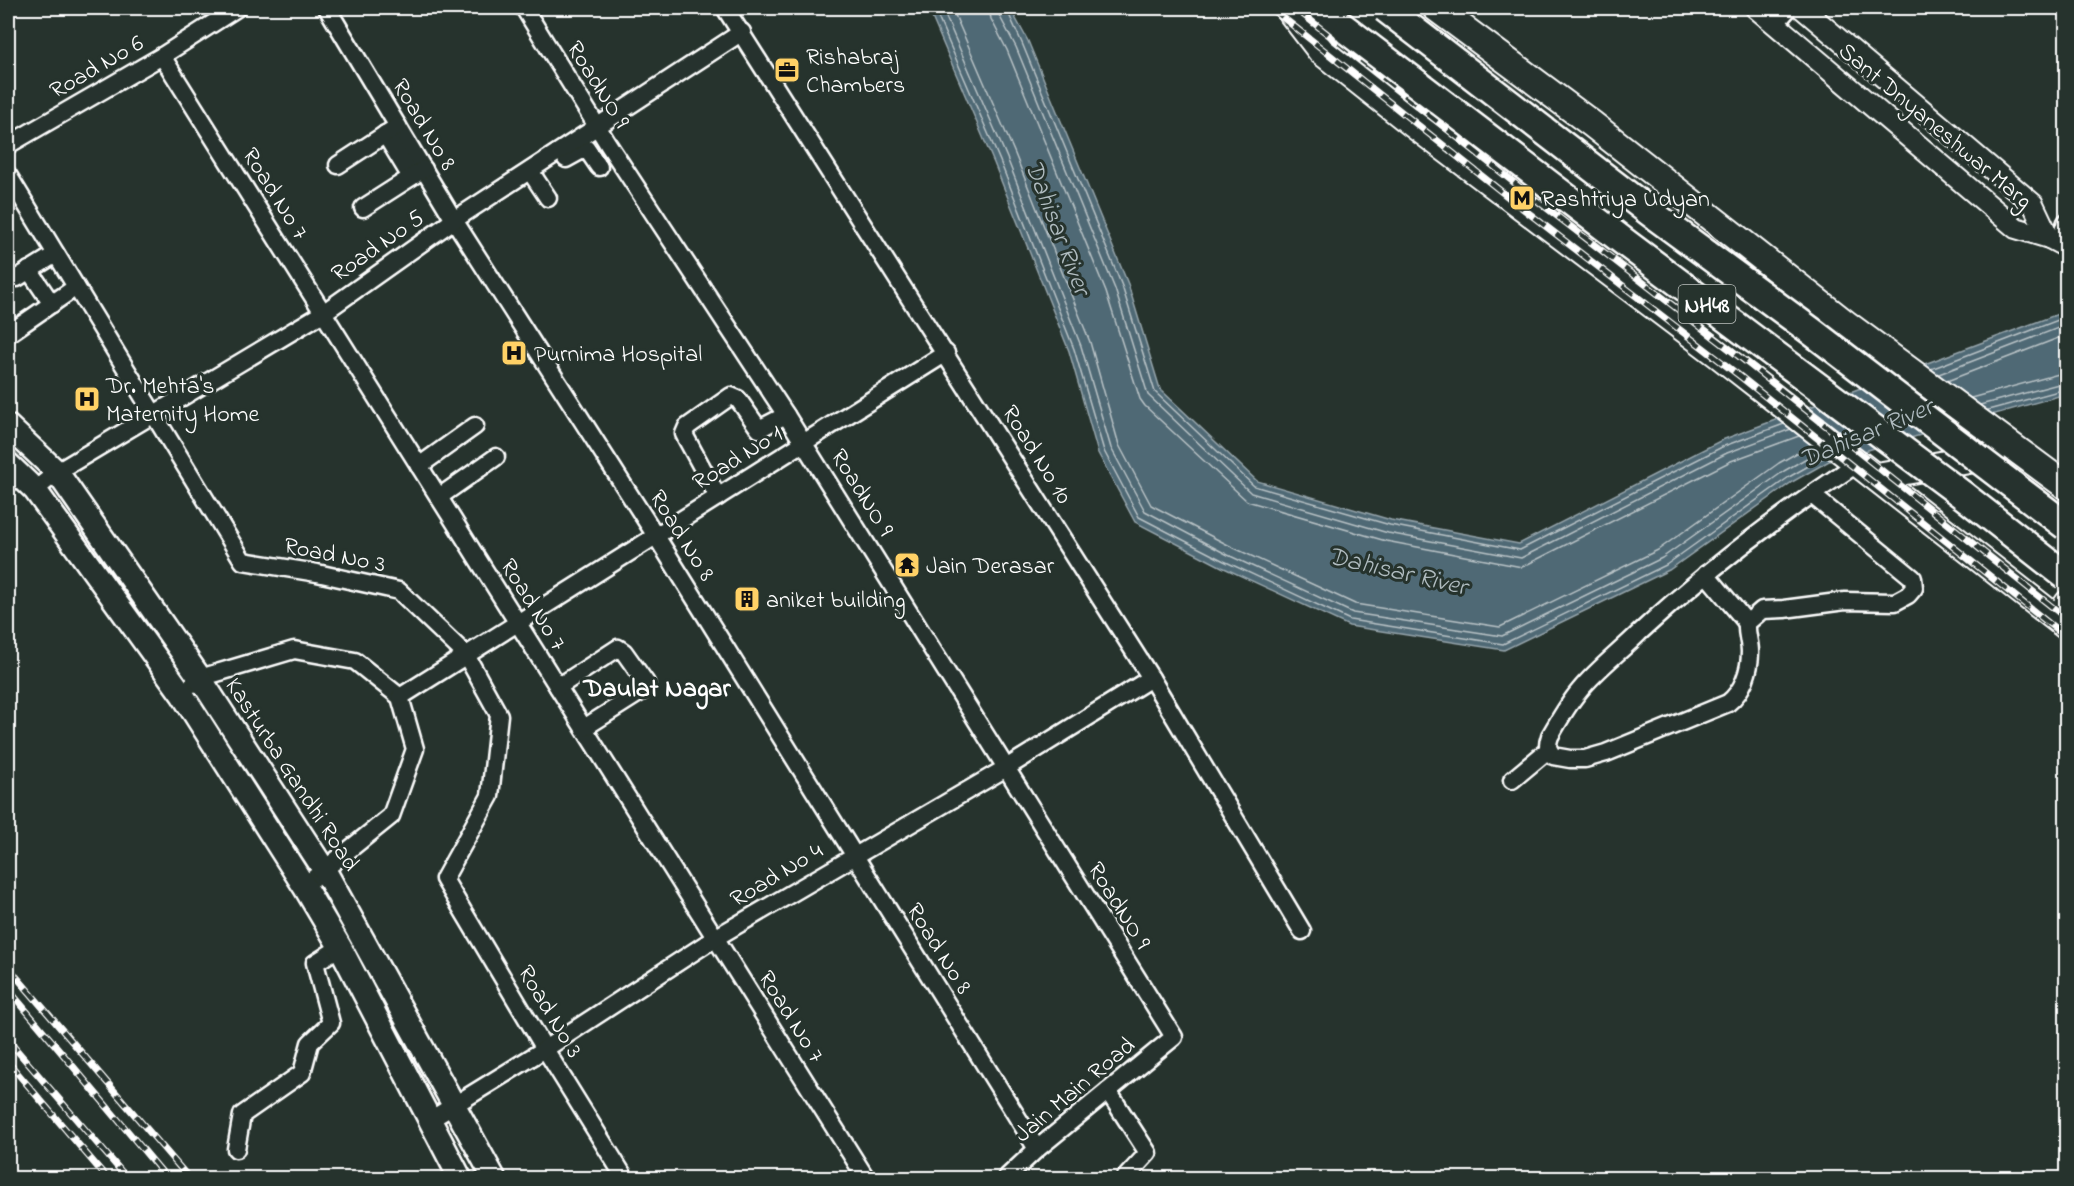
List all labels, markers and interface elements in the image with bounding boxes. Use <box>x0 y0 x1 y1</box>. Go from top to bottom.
street label: Road No 6 <box>44 27 151 109</box>
street label: RoadNO 9 <box>556 35 638 137</box>
street label: Sant Dnyaneshwar Marg <box>1829 35 2039 220</box>
place label: Rishabraj Chambers <box>806 41 905 104</box>
office icon: Rishabraj Chambers <box>772 55 802 85</box>
street label: Road No 8 <box>382 73 464 178</box>
street label: Road No 7 <box>232 141 316 247</box>
water label: Dahisar River <box>1013 155 1100 304</box>
metro station icon: Rashtriya Udyan <box>1507 183 1537 213</box>
place label: Rashtriya Udyan <box>1541 183 1710 219</box>
street label: Road No 5 <box>325 202 432 292</box>
road number: NH48 <box>1678 285 1736 323</box>
hospital icon: Purnima Hospital <box>499 338 529 368</box>
place label: Purnima Hospital <box>534 338 702 373</box>
place label: Dr. Mehta's Maternity Home <box>105 370 259 434</box>
hospital icon: Dr. Mehta's Maternity Home <box>72 384 102 414</box>
water label: Dahisar River <box>1795 388 1942 480</box>
street label: Road No 10 <box>992 399 1080 512</box>
street label: Road No 1 <box>686 417 791 501</box>
street label: RoadNO 9 <box>820 443 902 545</box>
street label: Road No 8 <box>639 484 723 589</box>
street label: Road No 3 <box>281 529 388 583</box>
water label: Dahisar River <box>1324 538 1473 608</box>
temple icon: Jain Derasar <box>892 550 922 580</box>
place label: Jain Derasar <box>926 550 1055 585</box>
street label: Road No 7 <box>490 552 574 658</box>
building icon: aniket building <box>732 584 762 614</box>
place label: aniket building <box>766 584 906 619</box>
district label: Daulat Nagar <box>583 671 731 710</box>
street label: Kasturba Gandhi Road <box>215 672 367 880</box>
street label: Road No 4 <box>724 835 830 918</box>
street label: RoadNO 9 <box>1077 856 1159 958</box>
street label: Road No 8 <box>896 897 980 1002</box>
street label: Road No 3 <box>507 959 590 1065</box>
street label: Road No 7 <box>748 964 832 1070</box>
street label: Jain Main Road <box>1007 1029 1144 1152</box>

